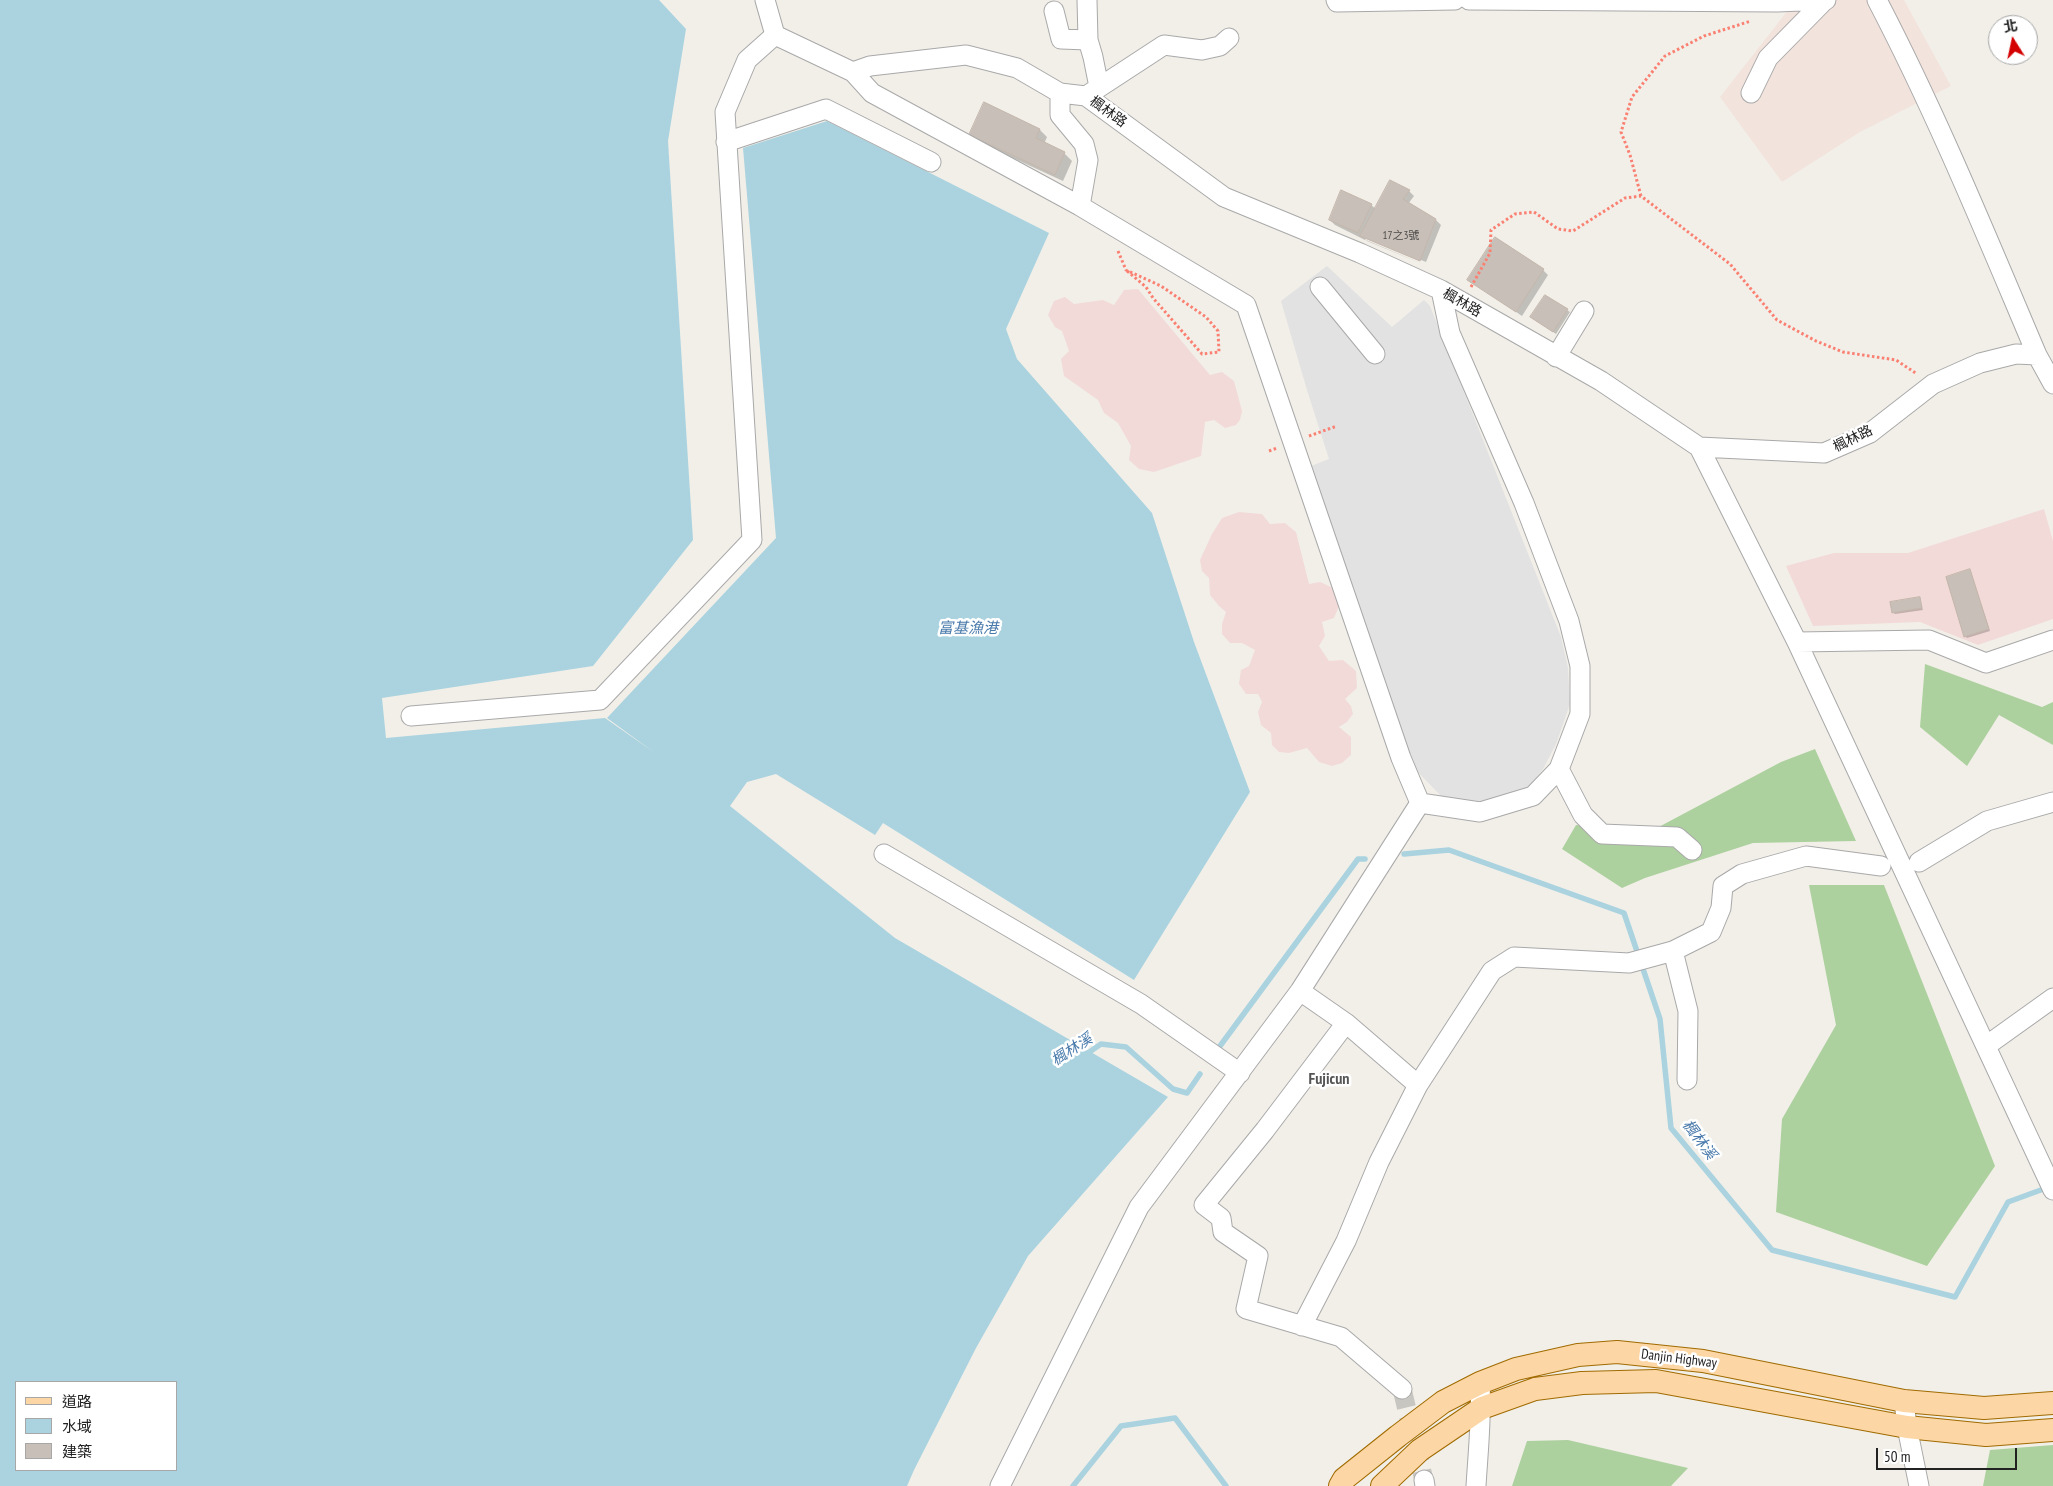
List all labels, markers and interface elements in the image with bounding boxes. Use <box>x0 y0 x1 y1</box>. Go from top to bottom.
north arrow <box>1988 15 2038 65</box>
text: 北 <box>2002 16 2019 36</box>
street label: 楓林路 <box>1086 93 1130 131</box>
house number: 17之3號 <box>1383 229 1419 243</box>
street label: 楓林路 <box>1440 285 1484 321</box>
street label: 楓林路 <box>1830 422 1876 456</box>
water label: 富基漁港 <box>938 620 998 638</box>
water label: 楓林溪 <box>1048 1030 1096 1070</box>
district label: Fujicun <box>1309 1069 1349 1089</box>
water label: 楓林溪 <box>1678 1117 1720 1163</box>
street label: Danjin Highway <box>1640 1346 1718 1372</box>
legend <box>15 1381 178 1471</box>
text: 道路 <box>62 1392 92 1411</box>
text: 水域 <box>62 1417 92 1436</box>
scale bar <box>1878 1438 2019 1470</box>
text: 建築 <box>62 1442 92 1461</box>
text: 50 m <box>1884 1447 1910 1466</box>

